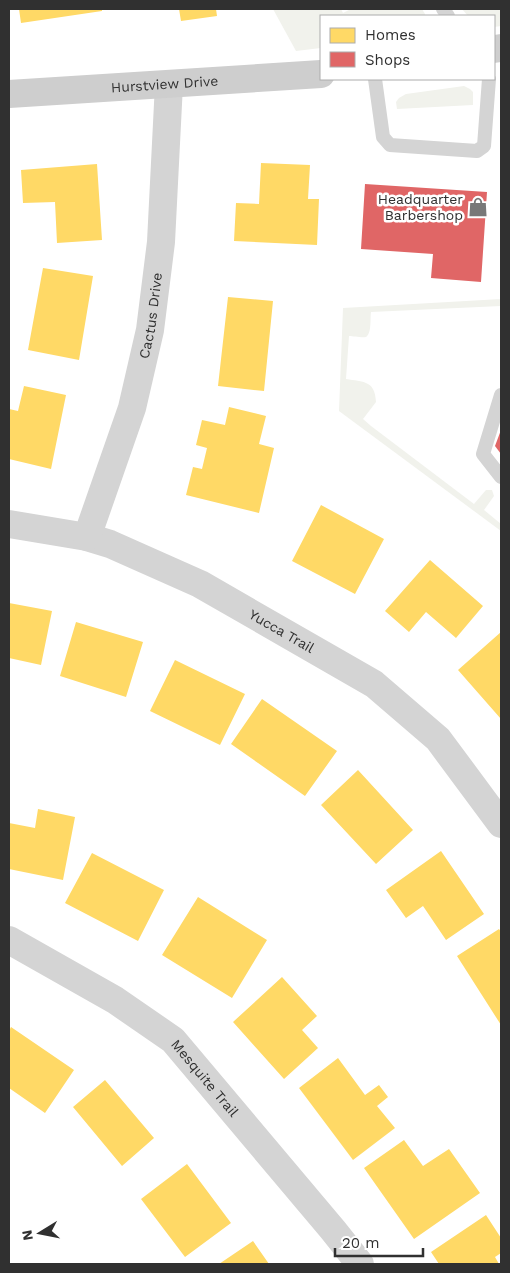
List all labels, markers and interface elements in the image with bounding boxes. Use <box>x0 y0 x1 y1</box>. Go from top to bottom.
legend <box>320 15 495 80</box>
text: Homes <box>365 26 416 44</box>
text: Shops <box>365 51 410 69</box>
street label: Hurstview Drive <box>111 73 219 95</box>
place label: Headquarter Barbershop <box>378 191 463 223</box>
shop icon: Headquarter Barbershop <box>467 196 489 218</box>
street label: Cactus Drive <box>136 272 165 360</box>
street label: Yucca Trail <box>246 606 318 656</box>
street label: Mesquite Trail <box>168 1036 242 1120</box>
north arrow <box>15 1208 65 1258</box>
scale bar <box>335 1226 422 1258</box>
text: N <box>18 1229 36 1242</box>
text: 20 m <box>342 1234 380 1252</box>

